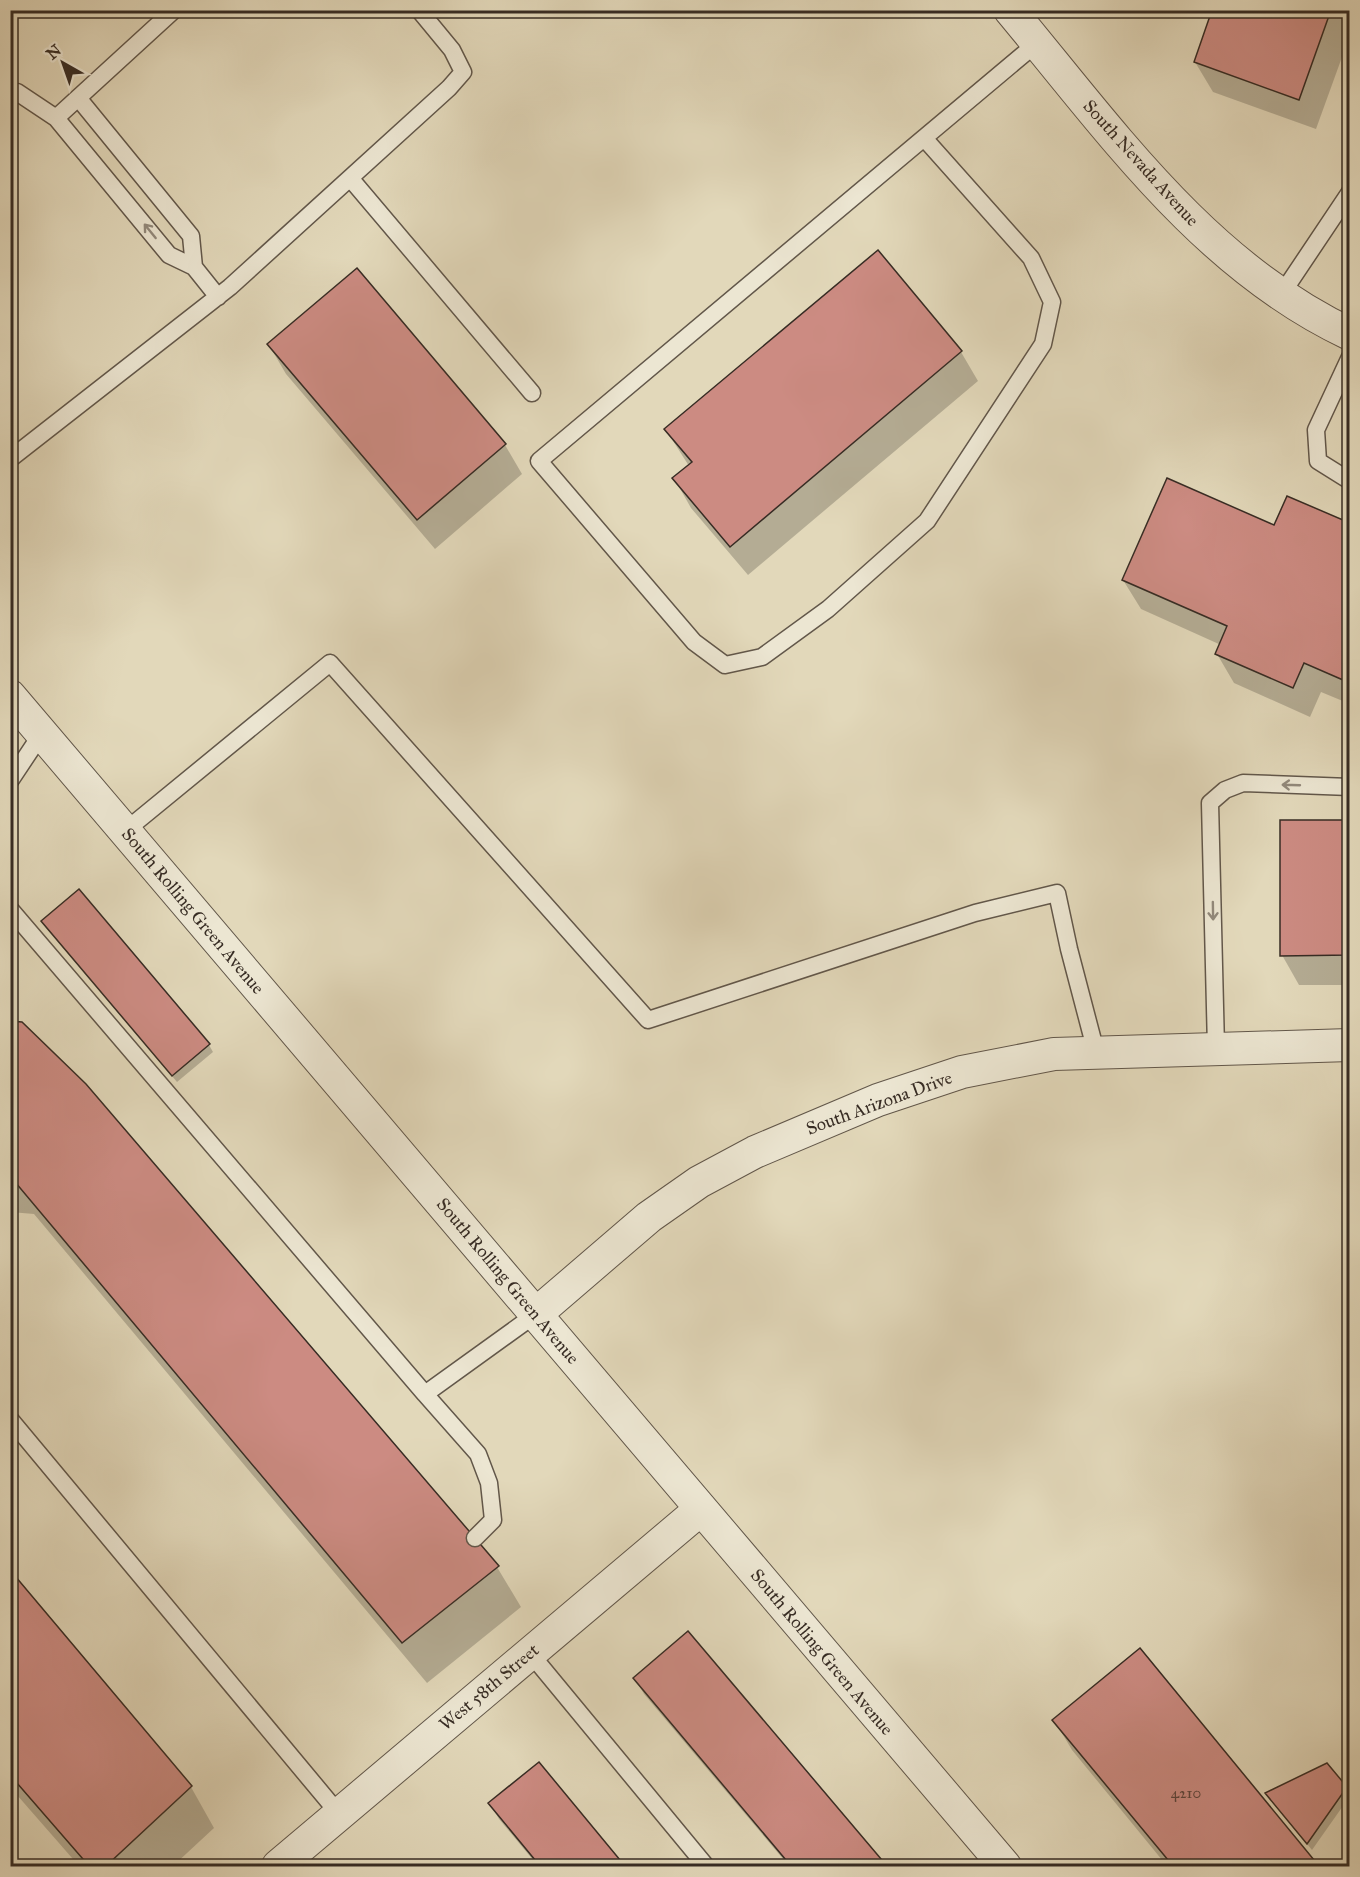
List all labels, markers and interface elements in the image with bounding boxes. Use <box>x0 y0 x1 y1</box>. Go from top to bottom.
north arrow <box>33 33 93 93</box>
text: N <box>42 40 65 64</box>
street label: South Nevada Avenue <box>1078 95 1204 231</box>
one-way arrow <box>143 223 156 239</box>
one-way arrow <box>1282 779 1302 790</box>
street label: South Rolling Green Avenue <box>116 823 269 999</box>
one-way arrow <box>1207 900 1218 920</box>
street label: South Arizona Drive <box>803 1066 955 1140</box>
street label: South Rolling Green Avenue <box>431 1193 584 1369</box>
street label: South Rolling Green Avenue <box>745 1564 898 1740</box>
street label: West 58th Street <box>435 1638 544 1735</box>
house number: 4210 <box>1171 1784 1201 1802</box>

